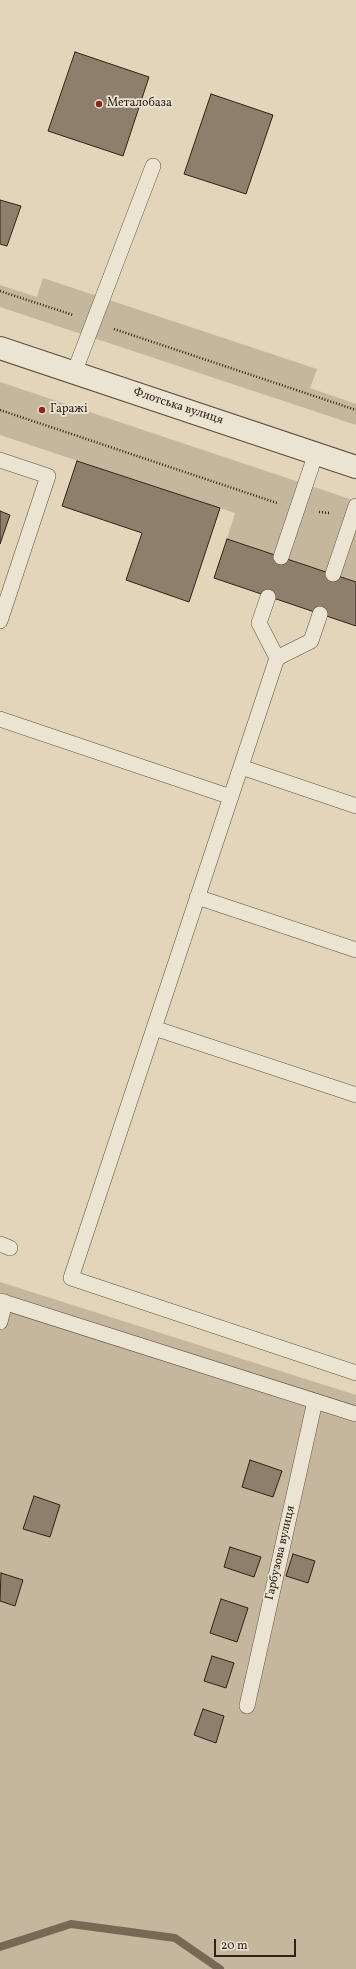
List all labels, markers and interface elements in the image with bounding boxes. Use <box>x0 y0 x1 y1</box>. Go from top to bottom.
place label: Металобаза <box>107 97 172 111</box>
marker: Металобаза <box>94 99 104 109</box>
street label: Флотська вулиця <box>131 386 225 428</box>
place label: Гаражі <box>50 403 88 417</box>
marker: Гаражі <box>37 405 47 415</box>
street label: Гарбузова вулиця <box>263 1504 299 1602</box>
scale bar <box>216 1931 298 1957</box>
text: 20 m <box>221 1938 248 1954</box>

